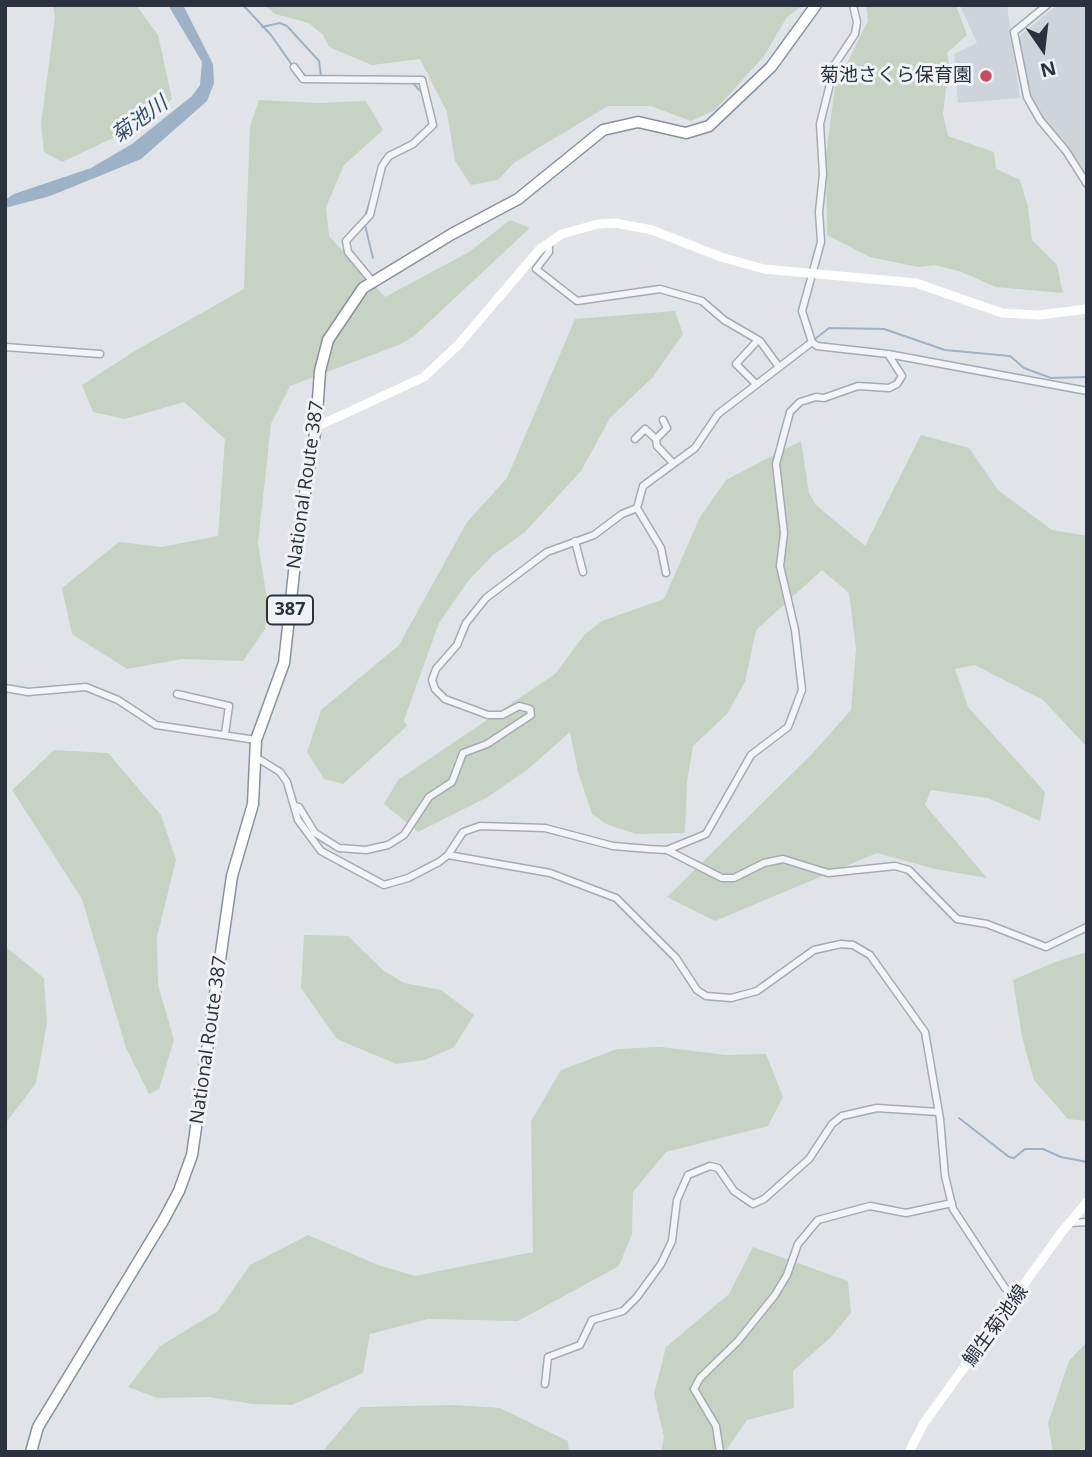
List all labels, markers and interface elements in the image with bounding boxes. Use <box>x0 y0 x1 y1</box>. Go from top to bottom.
north arrow <box>1008 14 1078 84</box>
text: N <box>1037 55 1059 84</box>
place label: 菊池さくら保育園 <box>820 65 972 87</box>
marker: 菊池さくら保育園 <box>978 68 994 84</box>
water label: 菊池川 <box>107 91 173 149</box>
street label: National Route 387 <box>283 399 329 571</box>
road number: 387 <box>267 596 313 624</box>
street label: National Route 387 <box>186 954 232 1126</box>
street label: 鯛生菊池線 <box>959 1281 1033 1371</box>

